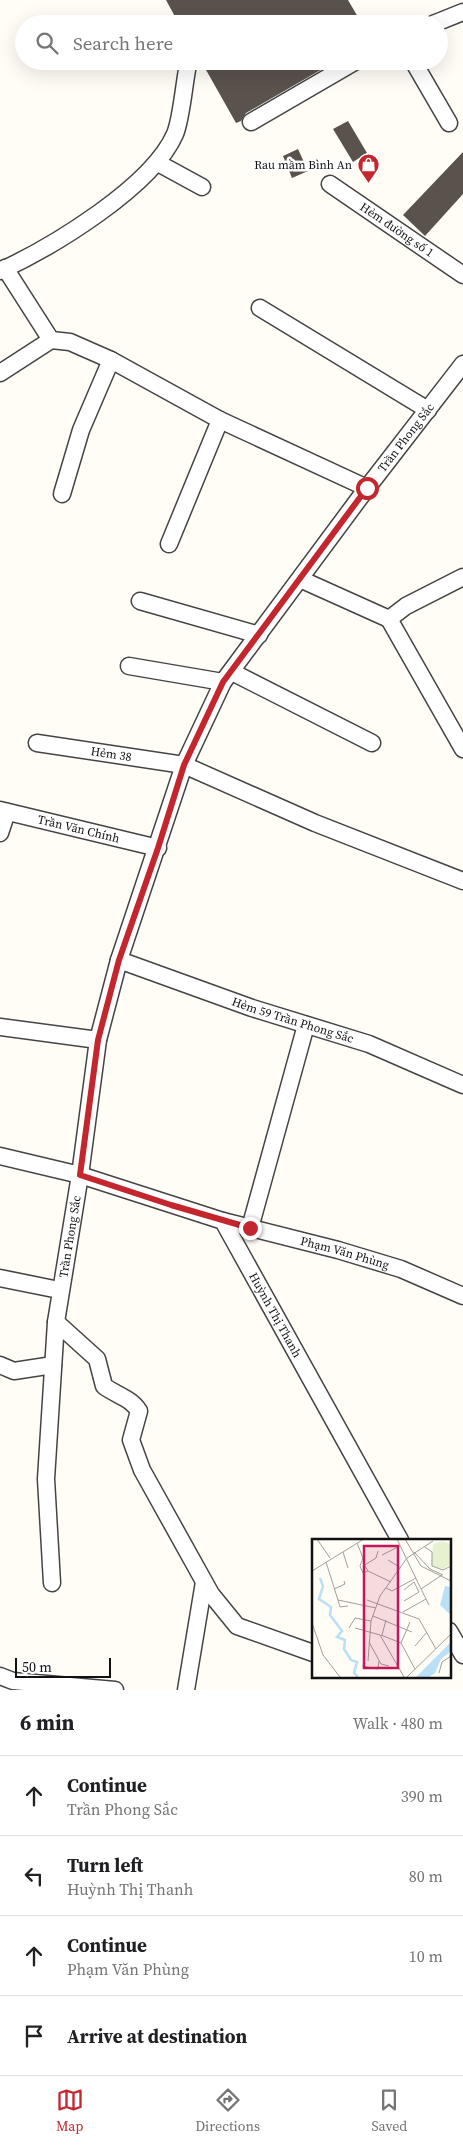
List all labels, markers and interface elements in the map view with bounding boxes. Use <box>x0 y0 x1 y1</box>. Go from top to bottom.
search box <box>15 15 448 70</box>
icon: search <box>33 29 61 57</box>
text: Search here <box>73 30 173 56</box>
shop icon: Rau mầm Bình An <box>356 153 380 184</box>
place label: Rau mầm Bình An <box>254 157 352 173</box>
street label: Hẻm đường số 1 <box>357 199 437 261</box>
street label: Trần Phong Sắc <box>374 400 438 475</box>
route start <box>356 477 379 500</box>
street label: Hẻm 38 <box>90 743 133 765</box>
street label: Trần Văn Chính <box>36 811 121 847</box>
street label: Hẻm 59 Trần Phong Sắc <box>230 993 356 1047</box>
street label: Trần Phong Sắc <box>55 1194 85 1279</box>
route end <box>239 1217 262 1240</box>
street label: Phạm Văn Phùng <box>299 1233 391 1273</box>
street label: Huỳnh Thị Thanh <box>245 1270 305 1360</box>
inset map <box>312 1539 450 1678</box>
scale bar <box>15 1655 111 1678</box>
text: 50 m <box>22 1657 52 1677</box>
text: 6 min <box>20 1708 75 1737</box>
text: Walk · 480 m <box>353 1712 443 1734</box>
text: Continue <box>67 1772 147 1798</box>
icon: ahead <box>20 1782 48 1810</box>
text: 390 m <box>401 1785 443 1807</box>
text: Trần Phong Sắc <box>67 1798 178 1820</box>
text: Turn left <box>67 1852 143 1878</box>
icon: left <box>20 1862 48 1890</box>
text: 80 m <box>409 1865 443 1887</box>
text: Huỳnh Thị Thanh <box>67 1878 193 1900</box>
text: Continue <box>67 1932 147 1958</box>
icon: ahead <box>20 1942 48 1970</box>
text: 10 m <box>409 1945 443 1967</box>
text: Phạm Văn Phùng <box>67 1958 189 1980</box>
icon: arrive <box>20 2022 48 2050</box>
text: Arrive at destination <box>67 2023 247 2049</box>
tab: Map <box>56 2086 84 2136</box>
tab: Directions <box>195 2086 260 2136</box>
tab: Saved <box>371 2086 407 2136</box>

